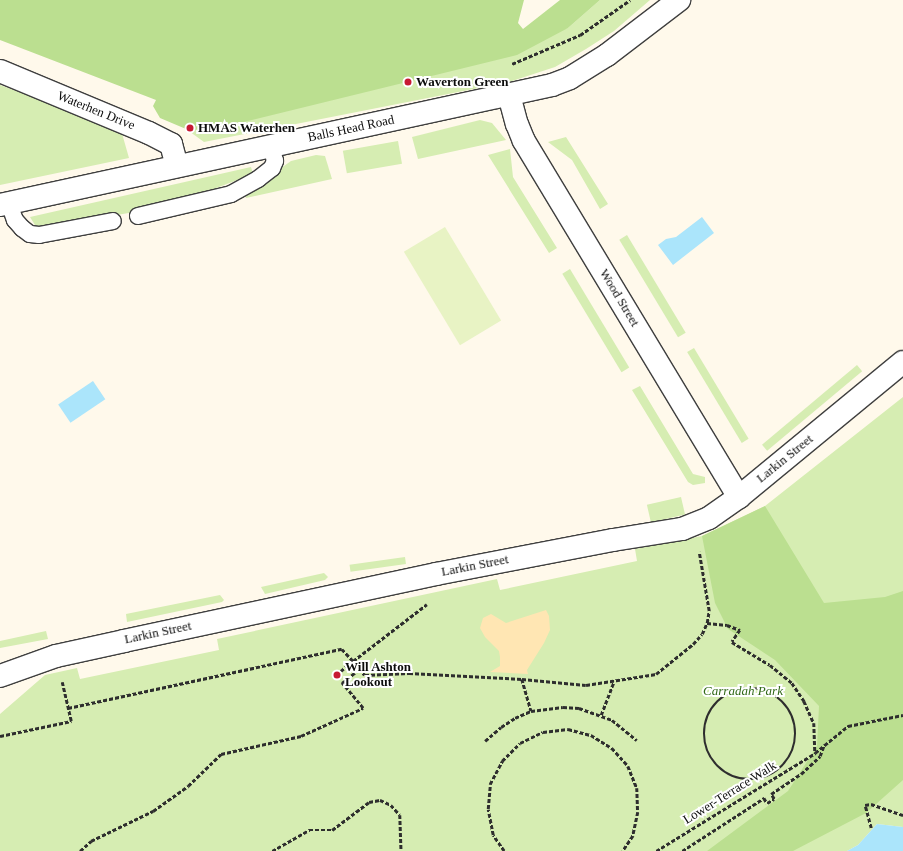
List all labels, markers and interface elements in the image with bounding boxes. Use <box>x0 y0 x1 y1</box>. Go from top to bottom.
place label: Waverton Green <box>416 74 509 90</box>
marker: Waverton Green <box>403 77 413 87</box>
street label: Waterhen Drive <box>55 88 137 134</box>
street label: Balls Head Road <box>306 112 396 146</box>
place label: HMAS Waterhen <box>198 120 295 136</box>
marker: HMAS Waterhen <box>185 123 195 133</box>
street label: Wood Street <box>596 266 642 330</box>
street label: Larkin Street <box>754 431 816 487</box>
street label: Larkin Street <box>440 552 510 580</box>
street label: Larkin Street <box>123 618 193 648</box>
place label: Will Ashton Lookout <box>345 660 412 691</box>
marker: Will Ashton Lookout <box>332 670 342 680</box>
park label: Carradah Park <box>703 683 783 699</box>
street label: Lower-Terrace Walk <box>680 758 780 828</box>

